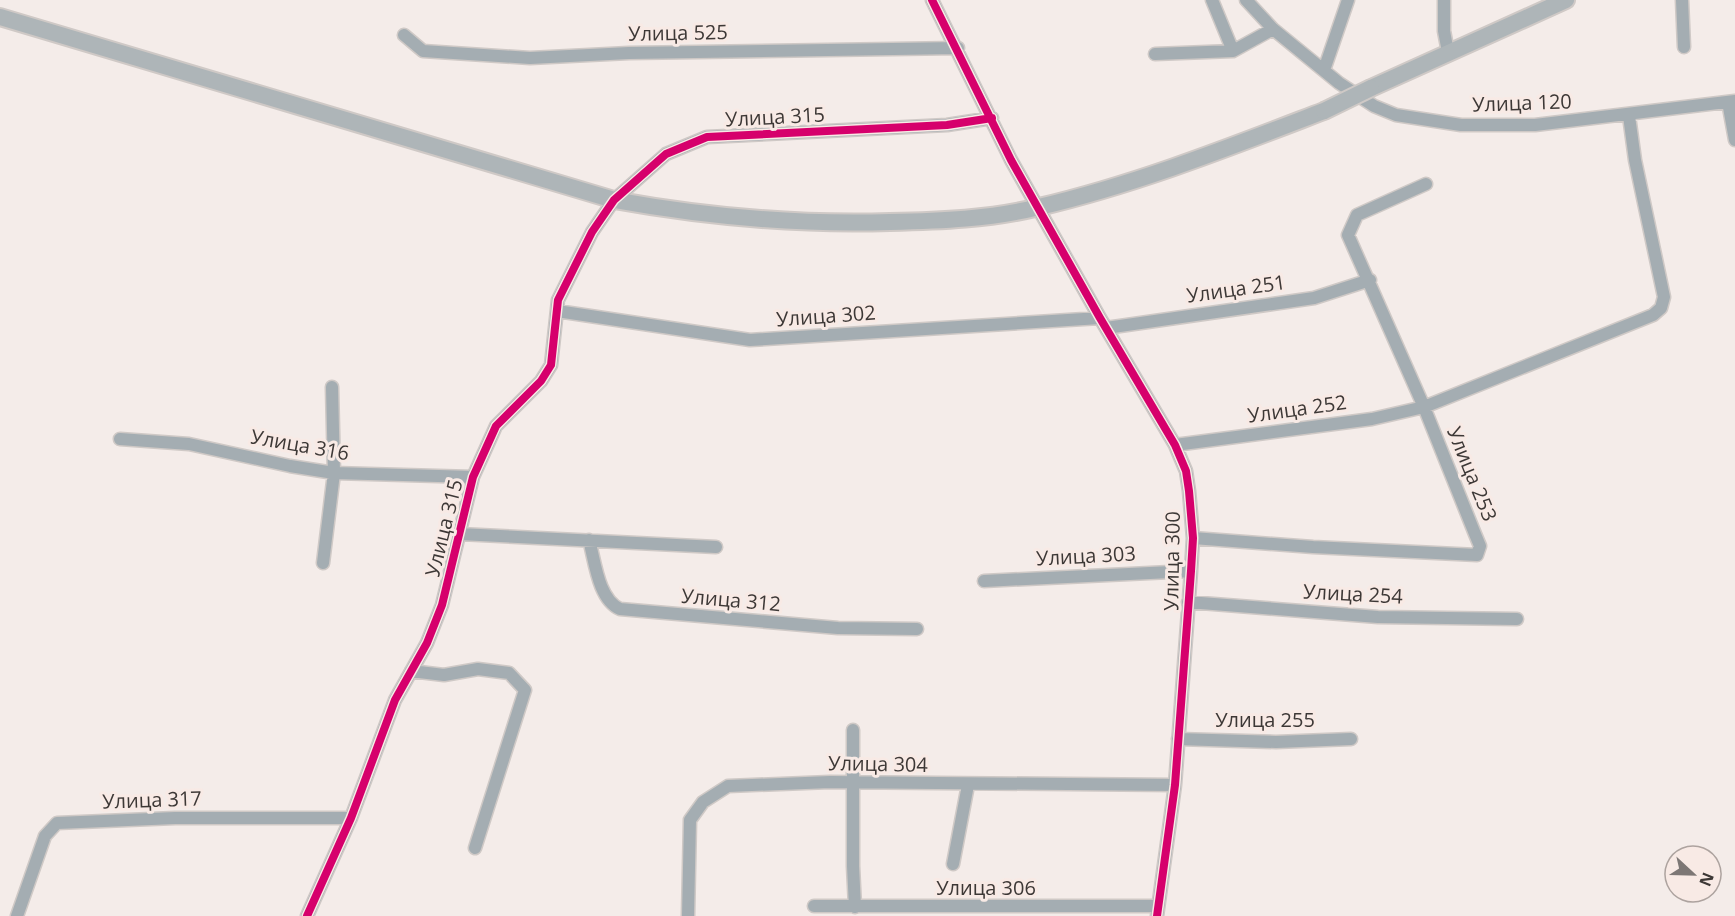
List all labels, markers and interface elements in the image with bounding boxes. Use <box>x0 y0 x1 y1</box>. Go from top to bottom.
street label: Улица 525 <box>628 18 728 47</box>
street label: Улица 120 <box>1472 87 1572 118</box>
street label: Улица 315 <box>725 100 825 133</box>
street label: Улица 251 <box>1185 268 1287 309</box>
street label: Улица 302 <box>775 299 877 332</box>
street label: Улица 252 <box>1246 388 1348 429</box>
street label: Улица 316 <box>249 423 352 466</box>
street label: Улица 253 <box>1441 423 1504 525</box>
street label: Улица 315 <box>418 476 469 579</box>
street label: Улица 300 <box>1157 511 1186 611</box>
street label: Улица 303 <box>1036 539 1136 572</box>
street label: Улица 254 <box>1303 577 1404 610</box>
street label: Улица 312 <box>680 582 782 617</box>
street label: Улица 255 <box>1215 706 1315 733</box>
street label: Улица 304 <box>828 749 929 778</box>
street label: Улица 317 <box>102 784 202 815</box>
north arrow <box>1663 844 1723 904</box>
text: N <box>1694 869 1720 890</box>
street label: Улица 306 <box>936 874 1036 901</box>

